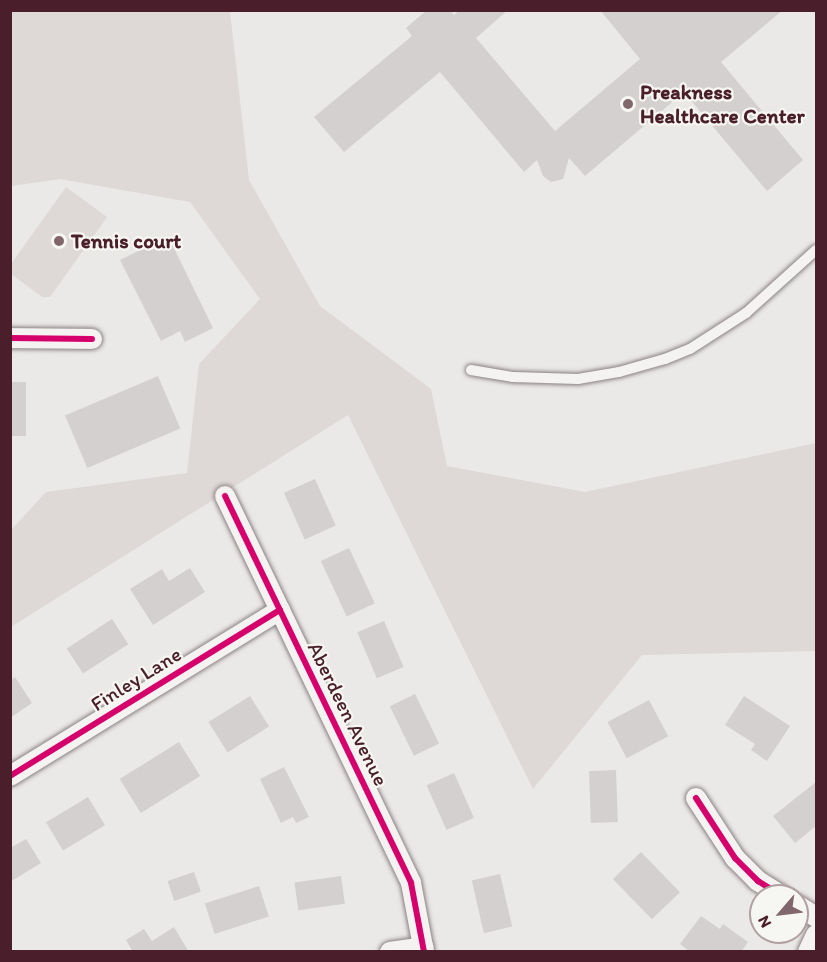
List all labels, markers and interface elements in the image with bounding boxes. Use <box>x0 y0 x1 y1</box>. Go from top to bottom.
place label: Preakness Healthcare Center <box>640 79 805 129</box>
marker: Preakness Healthcare Center <box>621 97 635 111</box>
place label: Tennis court <box>71 228 181 254</box>
marker: Tennis court <box>52 234 66 248</box>
street label: Aberdeen Avenue <box>302 638 394 790</box>
street label: Finley Lane <box>86 641 186 717</box>
north arrow <box>749 884 809 944</box>
text: N <box>754 913 775 931</box>

